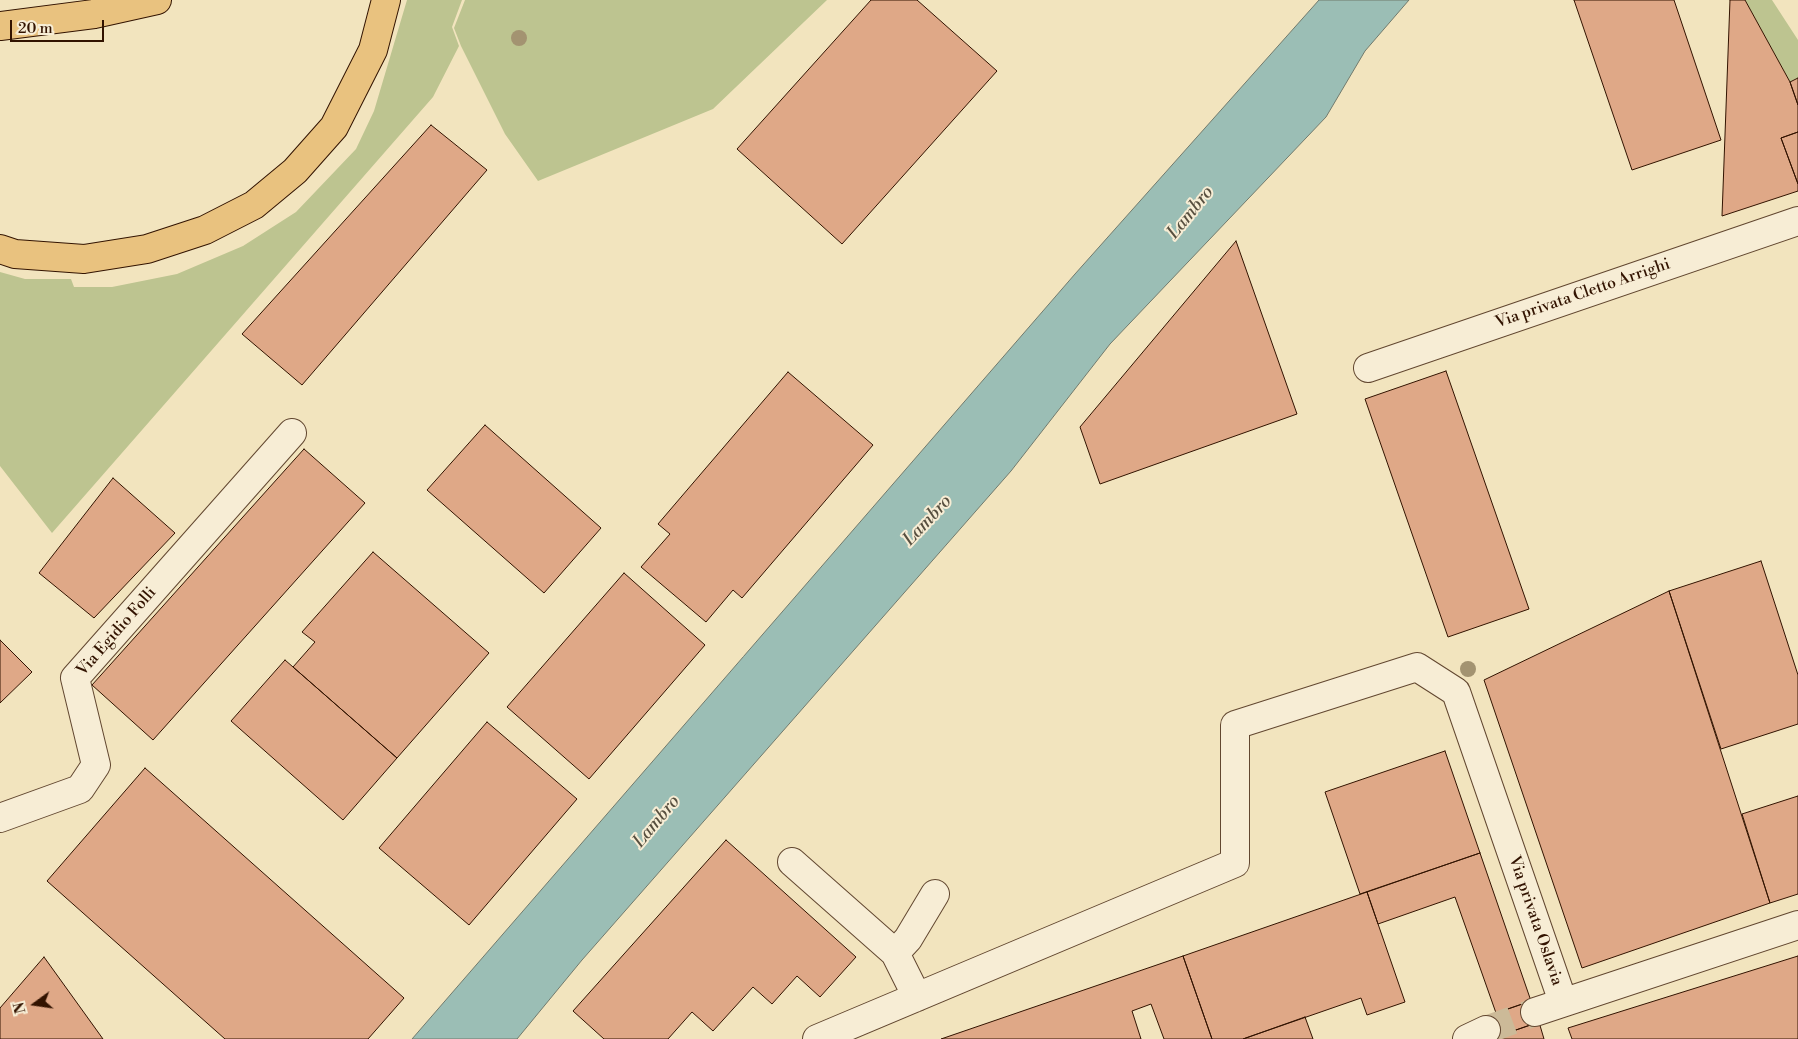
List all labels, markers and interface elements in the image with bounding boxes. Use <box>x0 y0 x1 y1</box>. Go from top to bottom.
scale bar <box>12 10 106 42</box>
text: 20 m <box>18 19 53 38</box>
water label: Lambro <box>1163 182 1219 244</box>
street label: Via privata Cletto Arrighi <box>1493 255 1673 333</box>
water label: Lambro <box>899 491 957 551</box>
street label: Via Egidio Folli <box>73 584 161 680</box>
water label: Lambro <box>629 792 685 852</box>
street label: Via privata Oslavia <box>1504 854 1566 988</box>
north arrow <box>10 979 60 1029</box>
text: N <box>10 1000 31 1015</box>

